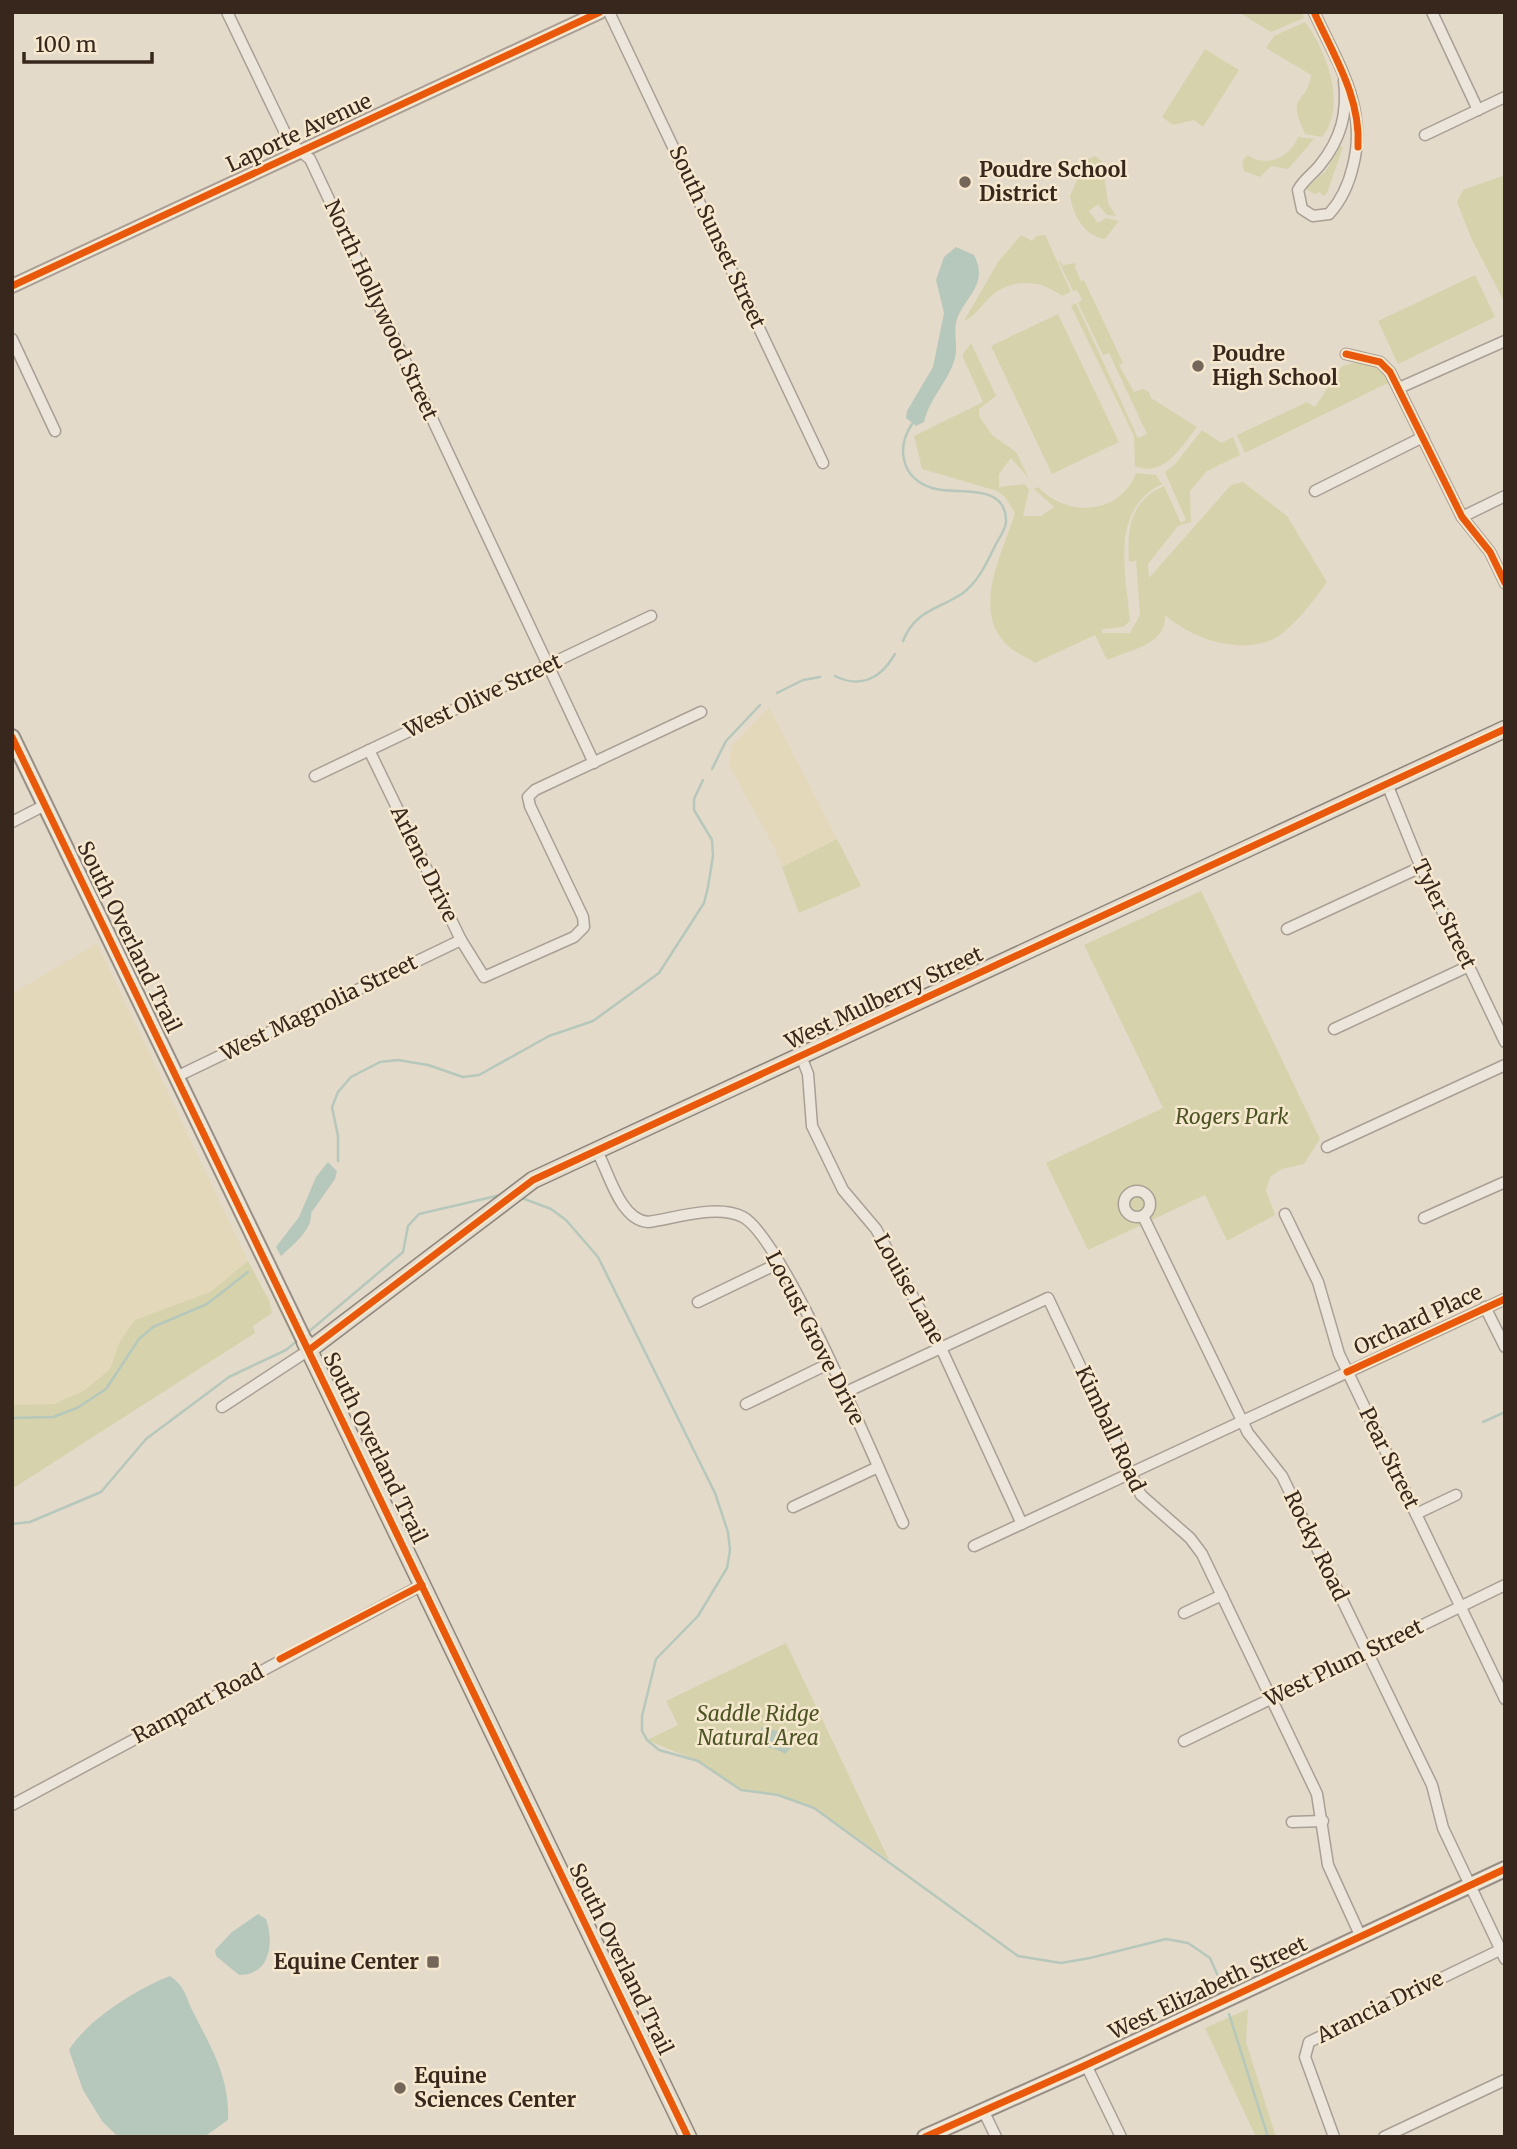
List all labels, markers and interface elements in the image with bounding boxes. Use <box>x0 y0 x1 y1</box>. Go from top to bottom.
scale bar <box>24 21 152 65</box>
text: 100 m <box>35 31 97 58</box>
street label: Laporte Avenue <box>222 87 376 178</box>
street label: South Sunset Street <box>663 141 772 333</box>
place label: Poudre School District <box>979 156 1127 207</box>
marker: Poudre School District <box>957 174 973 190</box>
street label: North Hollywood Street <box>319 195 444 424</box>
place label: Poudre High School <box>1212 340 1338 391</box>
marker: Poudre High School <box>1190 358 1206 374</box>
street label: West Olive Street <box>399 647 566 744</box>
street label: Arlene Drive <box>384 801 464 926</box>
street label: South Overland Trail <box>71 837 188 1037</box>
street label: Tyler Street <box>1406 855 1483 973</box>
street label: West Mulberry Street <box>780 940 987 1056</box>
street label: West Magnolia Street <box>215 948 421 1067</box>
park label: Rogers Park <box>1175 1103 1289 1130</box>
street label: Louise Lane <box>868 1229 951 1348</box>
street label: Locust Grove Drive <box>760 1246 871 1429</box>
street label: Orchard Place <box>1349 1278 1486 1361</box>
street label: South Overland Trail <box>317 1348 434 1548</box>
street label: Kimball Road <box>1070 1362 1152 1496</box>
street label: Pear Street <box>1353 1402 1426 1513</box>
street label: Rocky Road <box>1278 1486 1355 1606</box>
street label: West Plum Street <box>1259 1612 1427 1713</box>
street label: Rampart Road <box>128 1658 268 1749</box>
park label: Saddle Ridge Natural Area <box>696 1700 820 1751</box>
street label: South Overland Trail <box>563 1859 680 2059</box>
street label: West Elizabeth Street <box>1103 1930 1311 2046</box>
place label: Equine Center <box>273 1948 419 1975</box>
marker: Equine Center <box>425 1954 441 1970</box>
street label: Arancia Drive <box>1311 1964 1447 2049</box>
place label: Equine Sciences Center <box>414 2062 576 2113</box>
marker: Equine Sciences Center <box>392 2080 408 2096</box>

